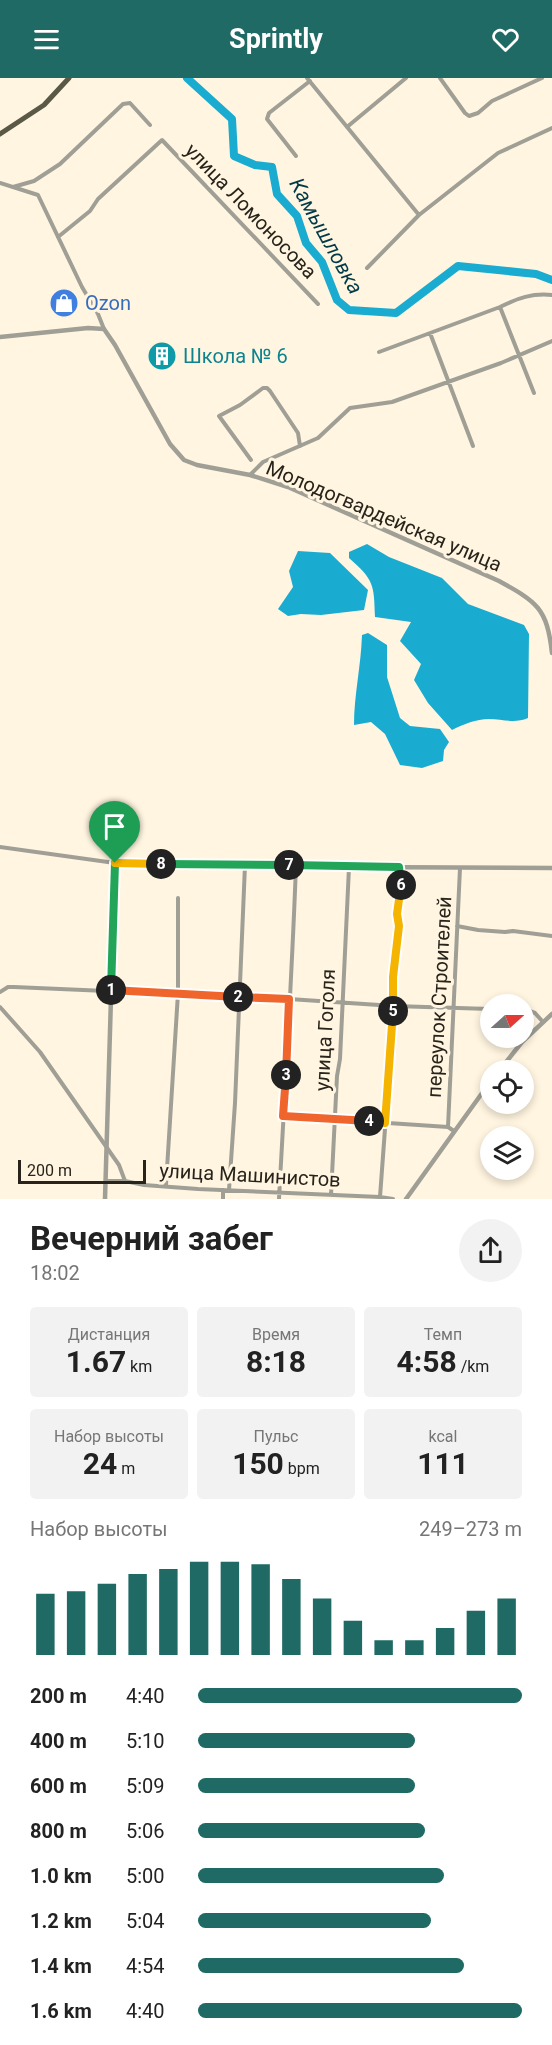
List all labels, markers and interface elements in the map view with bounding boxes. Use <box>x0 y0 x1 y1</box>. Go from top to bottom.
icon: menu <box>30 23 63 56</box>
text: Sprintly <box>229 23 323 55</box>
icon: heart <box>489 23 522 56</box>
street label: улица Ломоносова <box>180 138 322 284</box>
water label: Камышловка <box>284 174 368 298</box>
shop icon: Ozon <box>48 287 80 319</box>
place label: Ozon <box>85 291 131 315</box>
building icon: Школа № 6 <box>146 340 178 372</box>
place label: Школа № 6 <box>183 344 288 368</box>
street label: Молодогвардейская улица <box>263 455 505 577</box>
pin <box>89 801 140 863</box>
icon: arrive <box>98 810 131 843</box>
pin: 8 <box>146 849 176 879</box>
pin: 7 <box>274 850 304 880</box>
text: 8 <box>156 854 166 873</box>
text: 7 <box>284 855 294 874</box>
pin: 6 <box>386 870 416 900</box>
text: 6 <box>396 875 406 894</box>
street label: переулок Строителей <box>422 896 456 1098</box>
street label: улица Гоголя <box>310 968 340 1092</box>
pin: 1 <box>96 975 126 1005</box>
text: 1 <box>106 980 116 999</box>
pin: 2 <box>223 982 253 1012</box>
text: 2 <box>233 987 243 1006</box>
north arrow <box>480 994 534 1048</box>
map controls <box>480 994 534 1180</box>
pin: 5 <box>378 996 408 1026</box>
text: 5 <box>388 1001 398 1020</box>
pin: 3 <box>271 1060 301 1090</box>
button: locate <box>480 1060 534 1114</box>
text: 3 <box>281 1065 291 1084</box>
pin: 4 <box>354 1106 384 1136</box>
text: 4 <box>364 1111 374 1130</box>
button: layers <box>480 1126 534 1180</box>
scale bar <box>18 1157 146 1184</box>
street label: улица Машинистов <box>159 1158 341 1192</box>
text: 200 m <box>27 1161 72 1180</box>
text: Вечерний забег <box>30 1219 273 1258</box>
button: share <box>459 1219 522 1282</box>
text: 18:02 <box>30 1261 80 1285</box>
text: Дистанция <box>68 1325 150 1344</box>
text: Время <box>252 1325 300 1344</box>
text: Темп <box>424 1325 462 1344</box>
text: 1.67 <box>66 1344 126 1379</box>
text: 8:18 <box>246 1344 306 1379</box>
text: 4:58 <box>397 1344 457 1379</box>
text: km <box>126 1357 152 1376</box>
text: /km <box>457 1357 489 1376</box>
text: Набор высоты <box>54 1427 164 1446</box>
text: Пульс <box>254 1427 298 1446</box>
text: kcal <box>429 1427 457 1446</box>
text: 24 <box>83 1446 117 1481</box>
text: 150 <box>232 1446 284 1481</box>
text: 111 <box>417 1446 469 1481</box>
text: m <box>117 1459 135 1478</box>
text: bpm <box>284 1459 320 1478</box>
text: Набор высоты <box>30 1517 168 1541</box>
text: 249–273 m <box>419 1517 522 1541</box>
text: 200 m <box>30 1684 87 1708</box>
text: 4:40 <box>126 1684 165 1708</box>
text: 400 m <box>30 1729 87 1753</box>
text: 5:10 <box>126 1729 165 1753</box>
text: 600 m <box>30 1774 87 1798</box>
text: 5:09 <box>126 1774 165 1798</box>
text: 800 m <box>30 1819 87 1843</box>
text: 5:06 <box>126 1819 165 1843</box>
text: 1.0 km <box>30 1864 92 1888</box>
text: 5:00 <box>126 1864 165 1888</box>
text: 1.2 km <box>30 1909 92 1933</box>
text: 5:04 <box>126 1909 165 1933</box>
text: 1.4 km <box>30 1954 92 1978</box>
text: 4:54 <box>126 1954 165 1978</box>
text: 1.6 km <box>30 1999 92 2023</box>
text: 4:40 <box>126 1999 165 2023</box>

